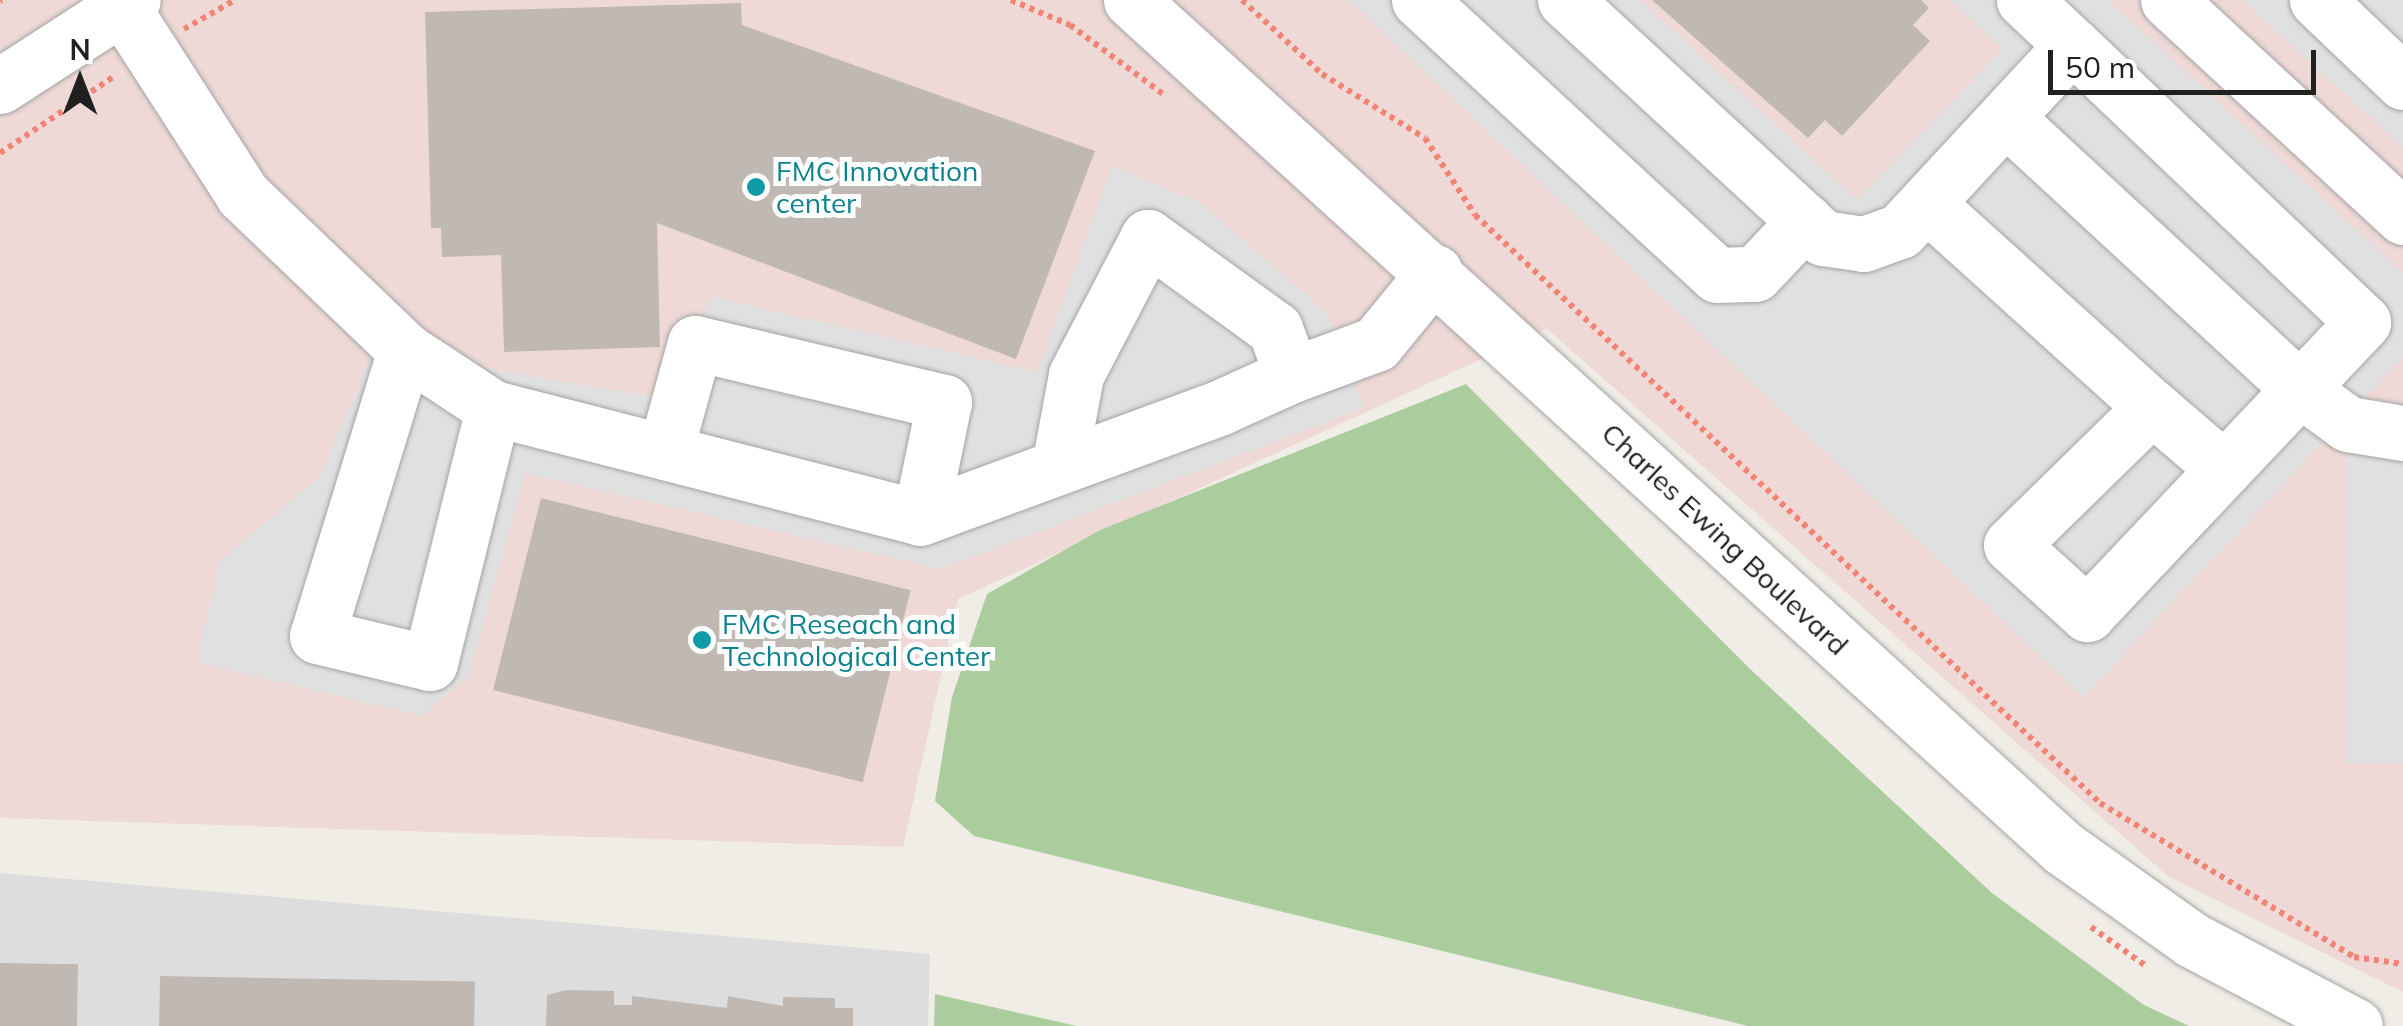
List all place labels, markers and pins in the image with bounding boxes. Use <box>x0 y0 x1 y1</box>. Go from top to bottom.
place label: FMC Innovation center <box>776 154 978 220</box>
marker: FMC Innovation center <box>745 176 767 198</box>
place label: FMC Reseach and Technological Center <box>722 607 990 673</box>
marker: FMC Reseach and Technological Center <box>691 629 713 651</box>

